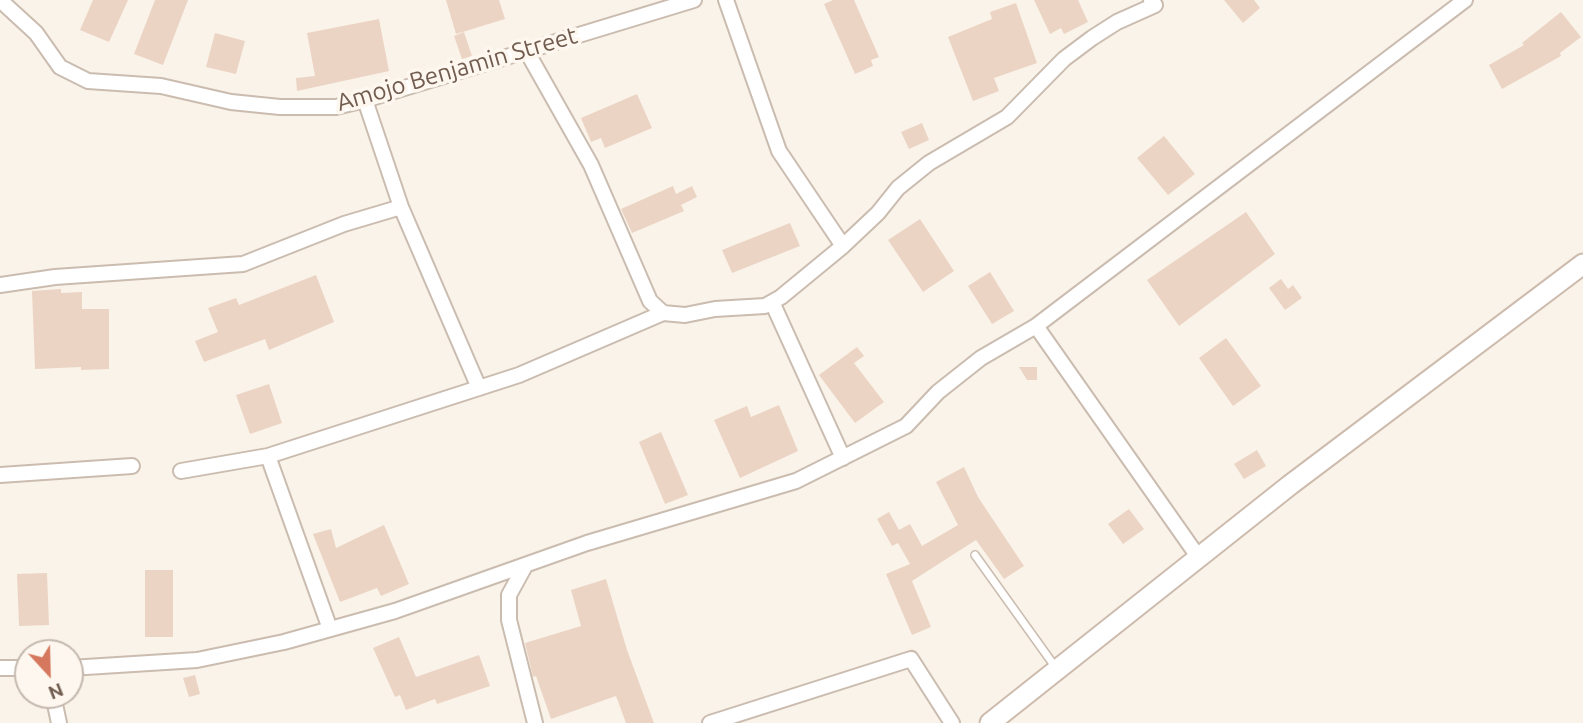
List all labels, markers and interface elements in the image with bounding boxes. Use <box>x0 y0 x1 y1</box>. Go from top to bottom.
street label: Amojo Benjamin Street <box>333 21 581 117</box>
north arrow <box>14 639 84 709</box>
text: N <box>45 679 67 704</box>

